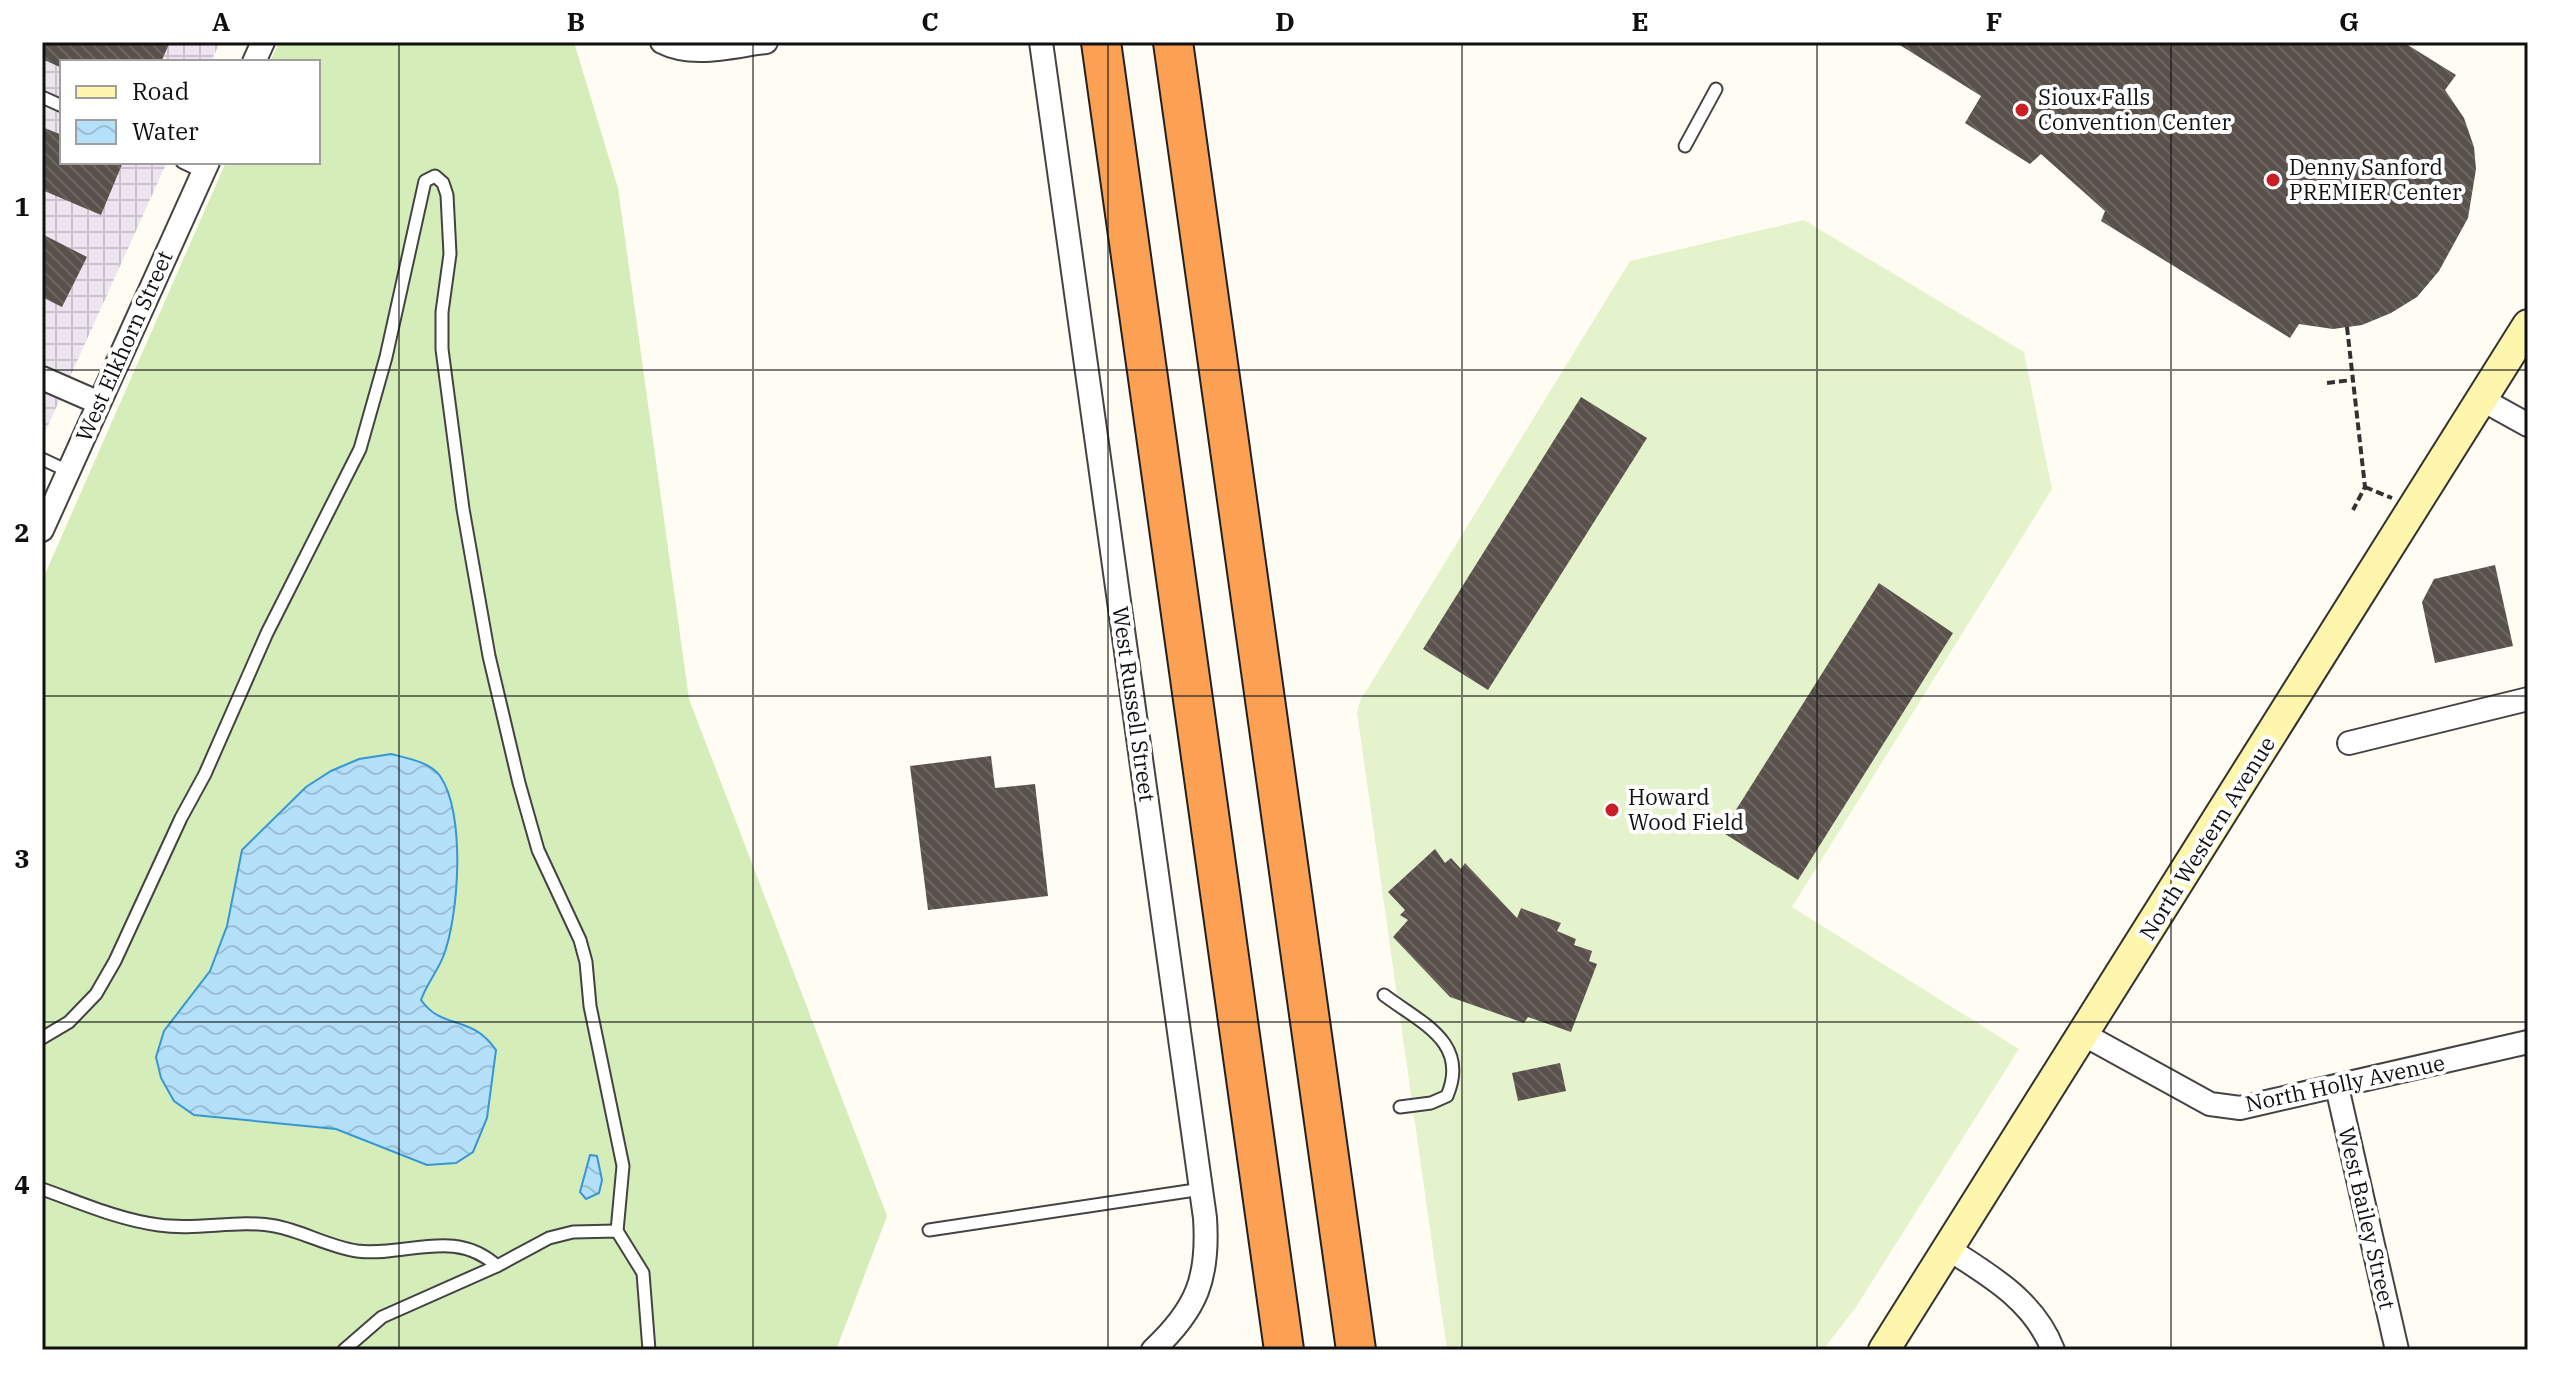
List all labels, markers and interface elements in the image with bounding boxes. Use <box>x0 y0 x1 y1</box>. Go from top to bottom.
text: A <box>212 4 230 38</box>
text: B <box>567 4 585 38</box>
text: C <box>921 4 939 38</box>
text: D <box>1275 4 1295 38</box>
text: E <box>1631 4 1649 38</box>
text: F <box>1986 4 2002 38</box>
text: G <box>2339 4 2359 38</box>
legend <box>60 60 320 164</box>
text: Road <box>132 75 189 107</box>
place label: Sioux Falls Convention Center <box>2038 82 2231 136</box>
marker: Sioux Falls Convention Center <box>2013 101 2031 119</box>
text: Water <box>132 115 199 147</box>
place label: Denny Sanford PREMIER Center <box>2289 152 2462 206</box>
marker: Denny Sanford PREMIER Center <box>2264 171 2282 189</box>
text: 1 <box>14 189 30 223</box>
street label: West Elkhorn Street <box>68 246 179 446</box>
text: 2 <box>14 515 30 549</box>
street label: West Russell Street <box>1106 604 1163 804</box>
street label: North Western Avenue <box>2132 731 2281 945</box>
place label: Howard Wood Field <box>1628 782 1744 836</box>
marker: Howard Wood Field <box>1603 801 1621 819</box>
text: 3 <box>14 841 30 875</box>
street label: North Holly Avenue <box>2243 1047 2447 1118</box>
street label: West Bailey Street <box>2332 1124 2403 1312</box>
text: 4 <box>14 1167 30 1201</box>

